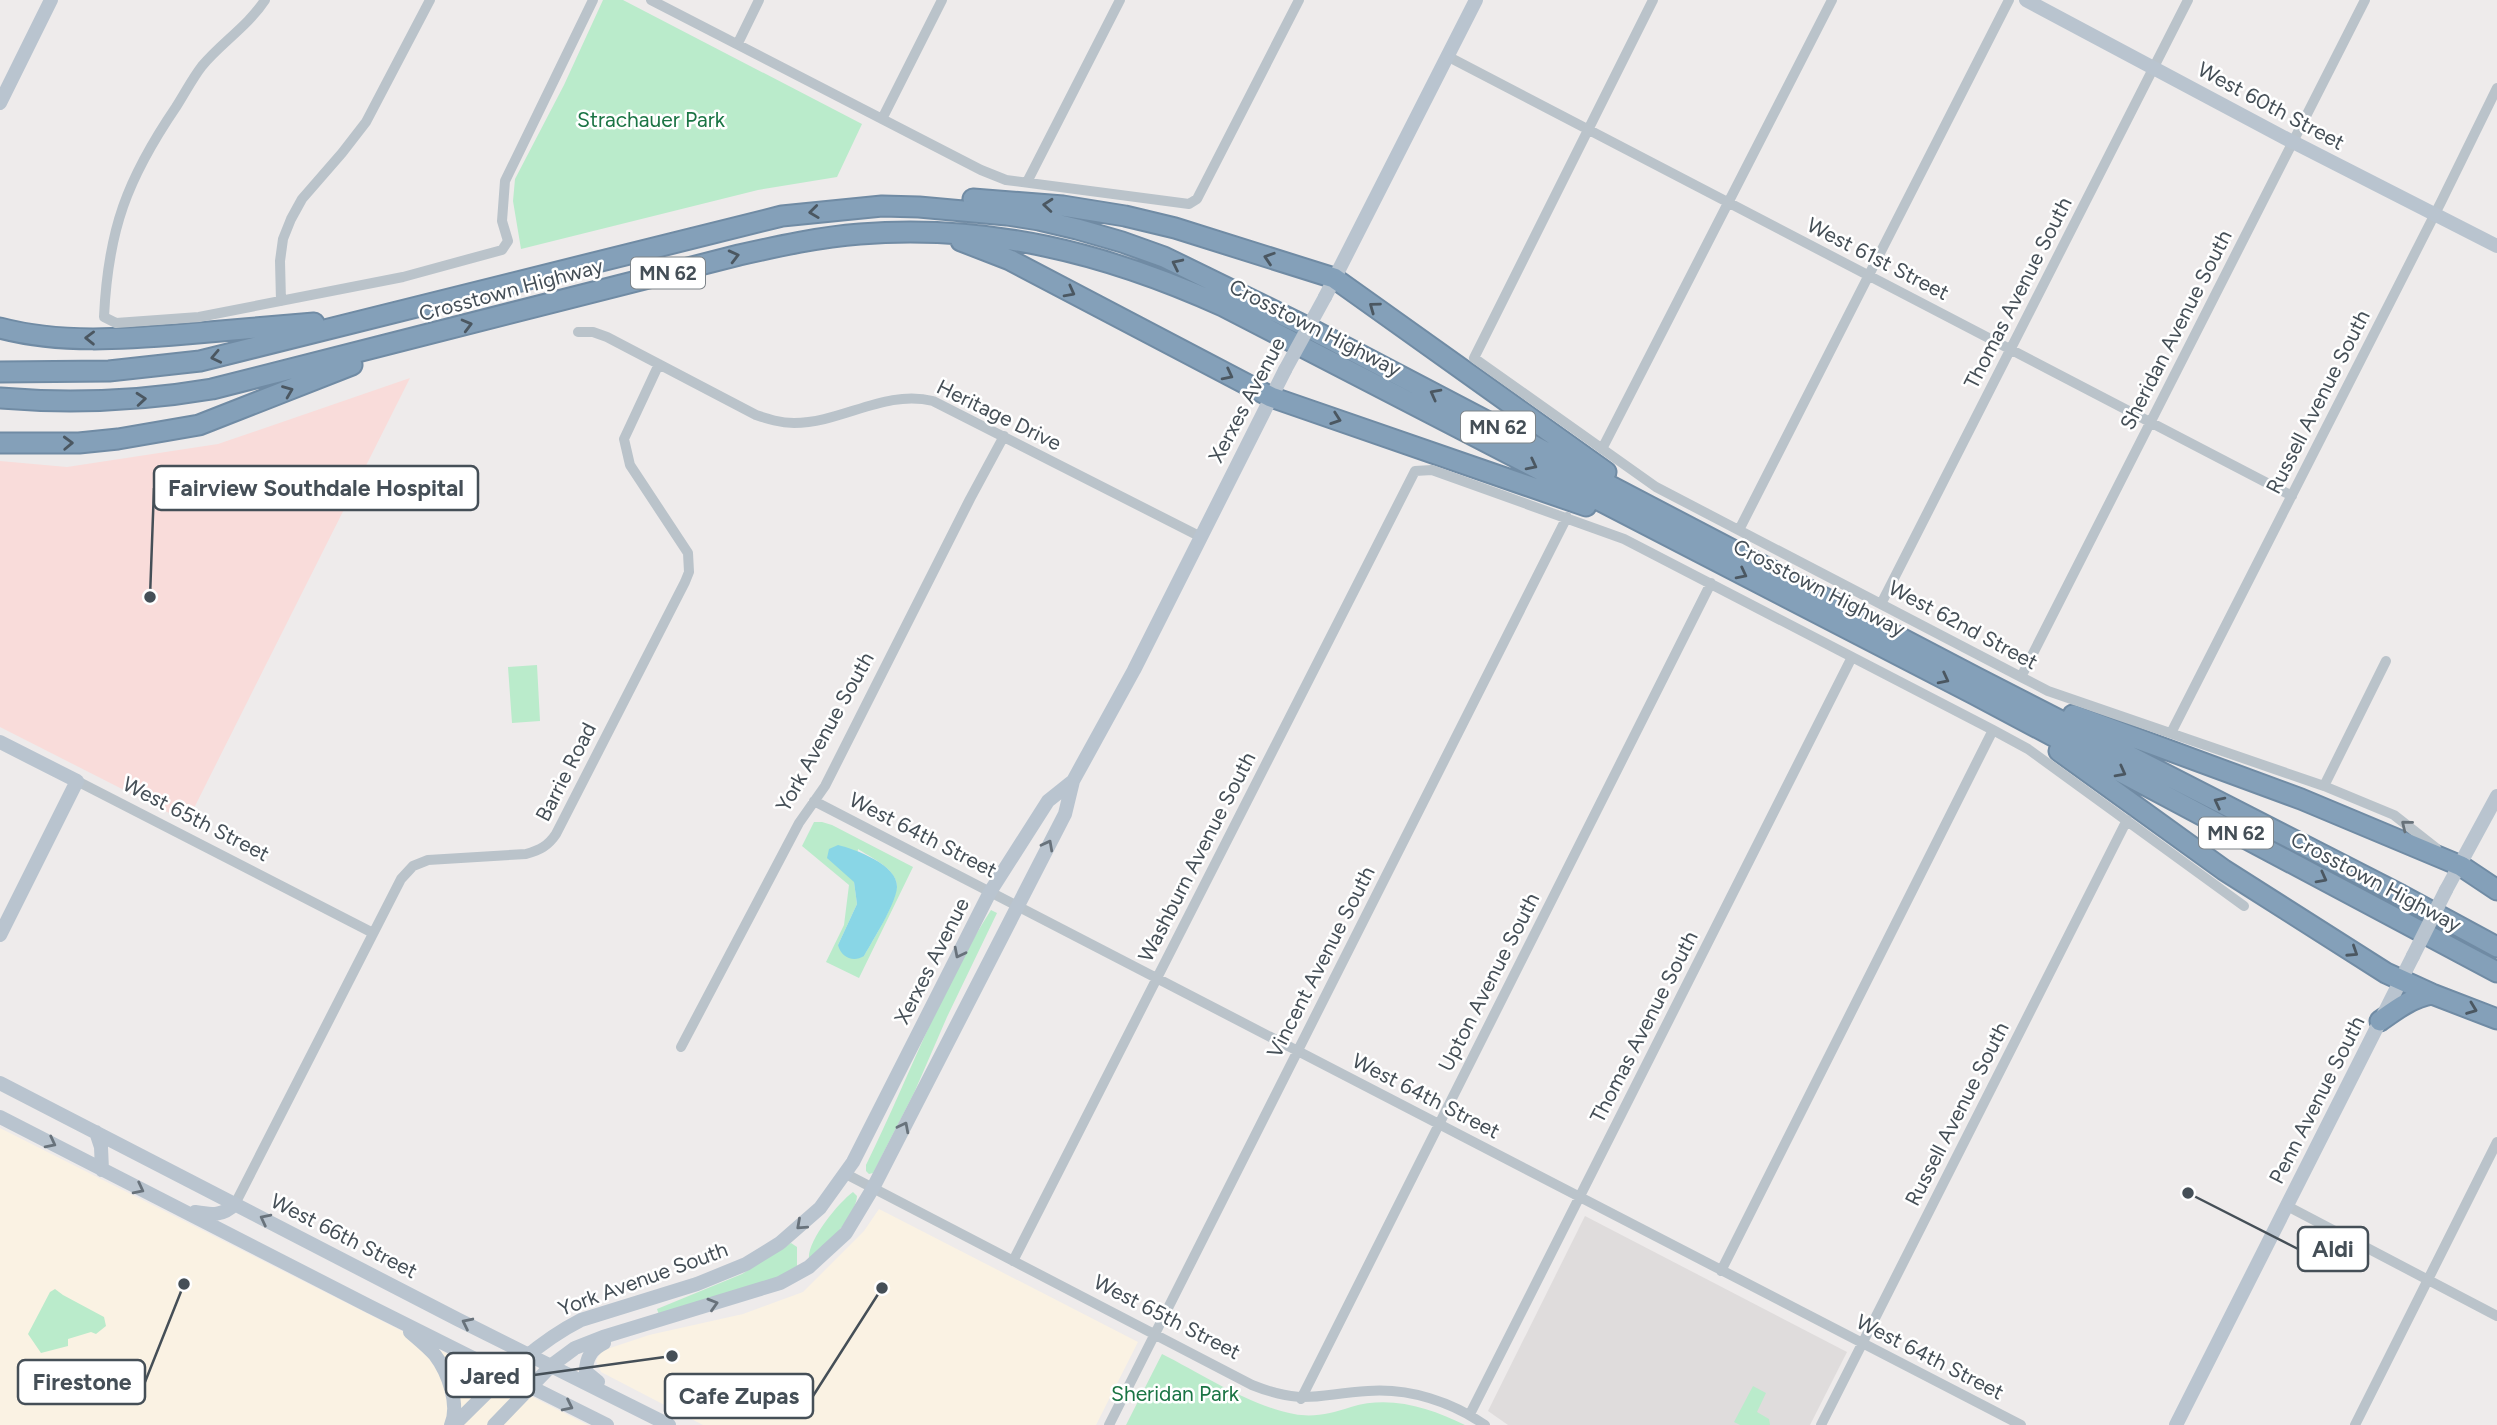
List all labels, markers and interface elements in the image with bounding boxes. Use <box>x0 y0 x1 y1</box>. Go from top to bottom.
street label: West 60th Street <box>2194 56 2349 155</box>
park label: Strachauer Park <box>577 107 726 132</box>
street label: Thomas Avenue South <box>1958 193 2077 393</box>
one-way arrow <box>1043 198 1054 213</box>
one-way arrow <box>808 205 820 220</box>
street label: West 61st Street <box>1803 212 1953 305</box>
street label: Sheridan Avenue South <box>2114 226 2237 434</box>
one-way arrow <box>728 250 740 264</box>
one-way arrow <box>1263 251 1275 266</box>
street label: Crosstown Highway <box>416 253 606 326</box>
road number: MN 62 <box>631 258 705 288</box>
one-way arrow <box>1172 258 1184 272</box>
street label: Crosstown Highway <box>1225 273 1405 382</box>
one-way arrow <box>1062 284 1075 297</box>
one-way arrow <box>1369 303 1382 315</box>
street label: Russell Avenue South <box>2260 306 2375 498</box>
one-way arrow <box>460 319 472 334</box>
one-way arrow <box>84 331 95 346</box>
street label: Xerxes Avenue <box>1203 333 1290 467</box>
one-way arrow <box>210 349 222 363</box>
one-way arrow <box>1221 366 1233 380</box>
street label: Heritage Drive <box>933 374 1066 455</box>
one-way arrow <box>281 385 293 399</box>
one-way arrow <box>1430 389 1442 403</box>
one-way arrow <box>136 391 147 406</box>
one-way arrow <box>1329 411 1341 425</box>
road number: MN 62 <box>1461 412 1535 442</box>
one-way arrow <box>63 435 74 451</box>
one-way arrow <box>1525 457 1537 470</box>
callout: Fairview Southdale Hospital <box>154 466 478 510</box>
text: Fairview Southdale Hospital <box>168 474 464 502</box>
street label: Crosstown Highway <box>1729 533 1909 642</box>
one-way arrow <box>1735 566 1747 580</box>
street label: West 62nd Street <box>1884 575 2042 674</box>
street label: York Avenue South <box>770 648 879 816</box>
one-way arrow <box>1937 671 1949 684</box>
street label: Barrie Road <box>530 718 601 825</box>
street label: Washburn Avenue South <box>1133 748 1260 966</box>
one-way arrow <box>2114 764 2126 777</box>
street label: West 65th Street <box>119 771 274 866</box>
street label: West 64th Street <box>845 787 1001 883</box>
one-way arrow <box>2214 797 2226 810</box>
road number: MN 62 <box>2199 818 2273 848</box>
one-way arrow <box>2401 821 2414 833</box>
street label: Crosstown Highway <box>2287 826 2466 937</box>
one-way arrow <box>1040 840 1054 853</box>
street label: Vincent Avenue South <box>1261 862 1380 1062</box>
one-way arrow <box>2315 870 2327 884</box>
street label: Upton Avenue South <box>1433 888 1544 1075</box>
street label: Xerxes Avenue <box>889 893 974 1028</box>
street label: Thomas Avenue South <box>1584 927 1703 1127</box>
one-way arrow <box>2346 944 2359 957</box>
one-way arrow <box>954 946 968 958</box>
one-way arrow <box>2465 1001 2477 1015</box>
street label: Penn Avenue South <box>2263 1012 2370 1188</box>
street label: Russell Avenue South <box>1899 1018 2014 1210</box>
street label: West 64th Street <box>1348 1048 1504 1144</box>
one-way arrow <box>896 1122 910 1134</box>
one-way arrow <box>44 1135 56 1149</box>
one-way arrow <box>132 1180 144 1194</box>
street label: West 66th Street <box>267 1188 422 1283</box>
one-way arrow <box>259 1214 272 1228</box>
one-way arrow <box>796 1217 809 1229</box>
callout: Aldi <box>2298 1227 2368 1271</box>
text: Aldi <box>2312 1235 2354 1263</box>
street label: York Avenue South <box>555 1236 731 1321</box>
street label: West 65th Street <box>1090 1269 1245 1364</box>
one-way arrow <box>707 1298 719 1313</box>
street label: West 64th Street <box>1852 1309 2008 1405</box>
one-way arrow <box>462 1318 474 1332</box>
callout: Jared <box>446 1353 534 1397</box>
callout: Firestone <box>18 1360 145 1404</box>
text: Jared <box>460 1362 520 1390</box>
text: Firestone <box>32 1368 132 1396</box>
callout: Cafe Zupas <box>665 1374 813 1418</box>
park label: Sheridan Park <box>1111 1381 1240 1406</box>
text: Cafe Zupas <box>679 1382 799 1410</box>
one-way arrow <box>561 1398 573 1412</box>

